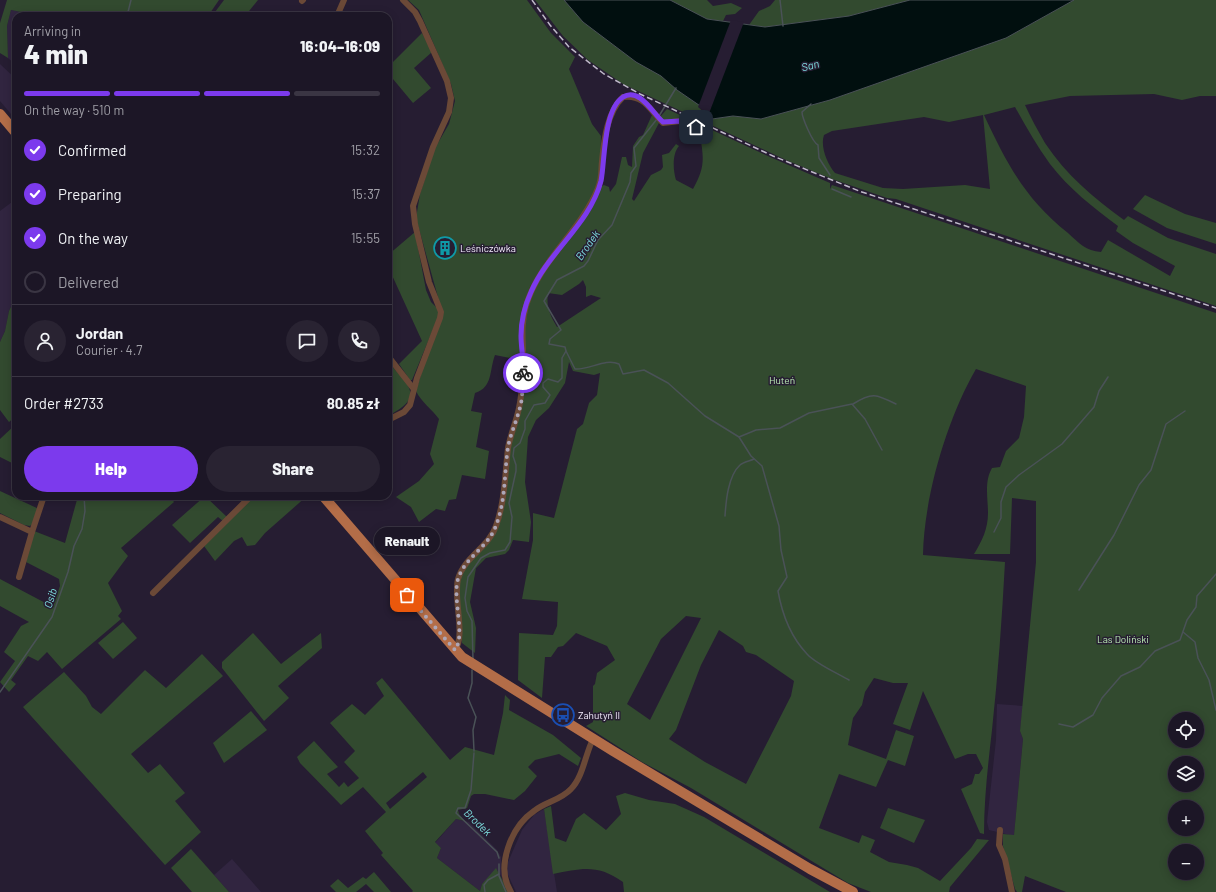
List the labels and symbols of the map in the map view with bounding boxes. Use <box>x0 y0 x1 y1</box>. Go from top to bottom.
water label: San <box>800 56 820 73</box>
pin <box>679 110 713 144</box>
water label: Brodek <box>572 227 602 262</box>
building icon: Leśniczówka <box>432 235 458 261</box>
place label: Leśniczówka <box>460 242 516 254</box>
courier <box>503 353 543 393</box>
park label: Huteń <box>769 374 795 386</box>
callout: Renault <box>374 527 440 555</box>
pin <box>390 578 424 612</box>
water label: Osib <box>41 586 59 610</box>
park label: Las Doliński <box>1097 633 1149 645</box>
bus stop icon: Zahutyń II <box>550 702 576 728</box>
place label: Zahutyń II <box>578 709 620 721</box>
water label: Brodek <box>462 806 495 839</box>

